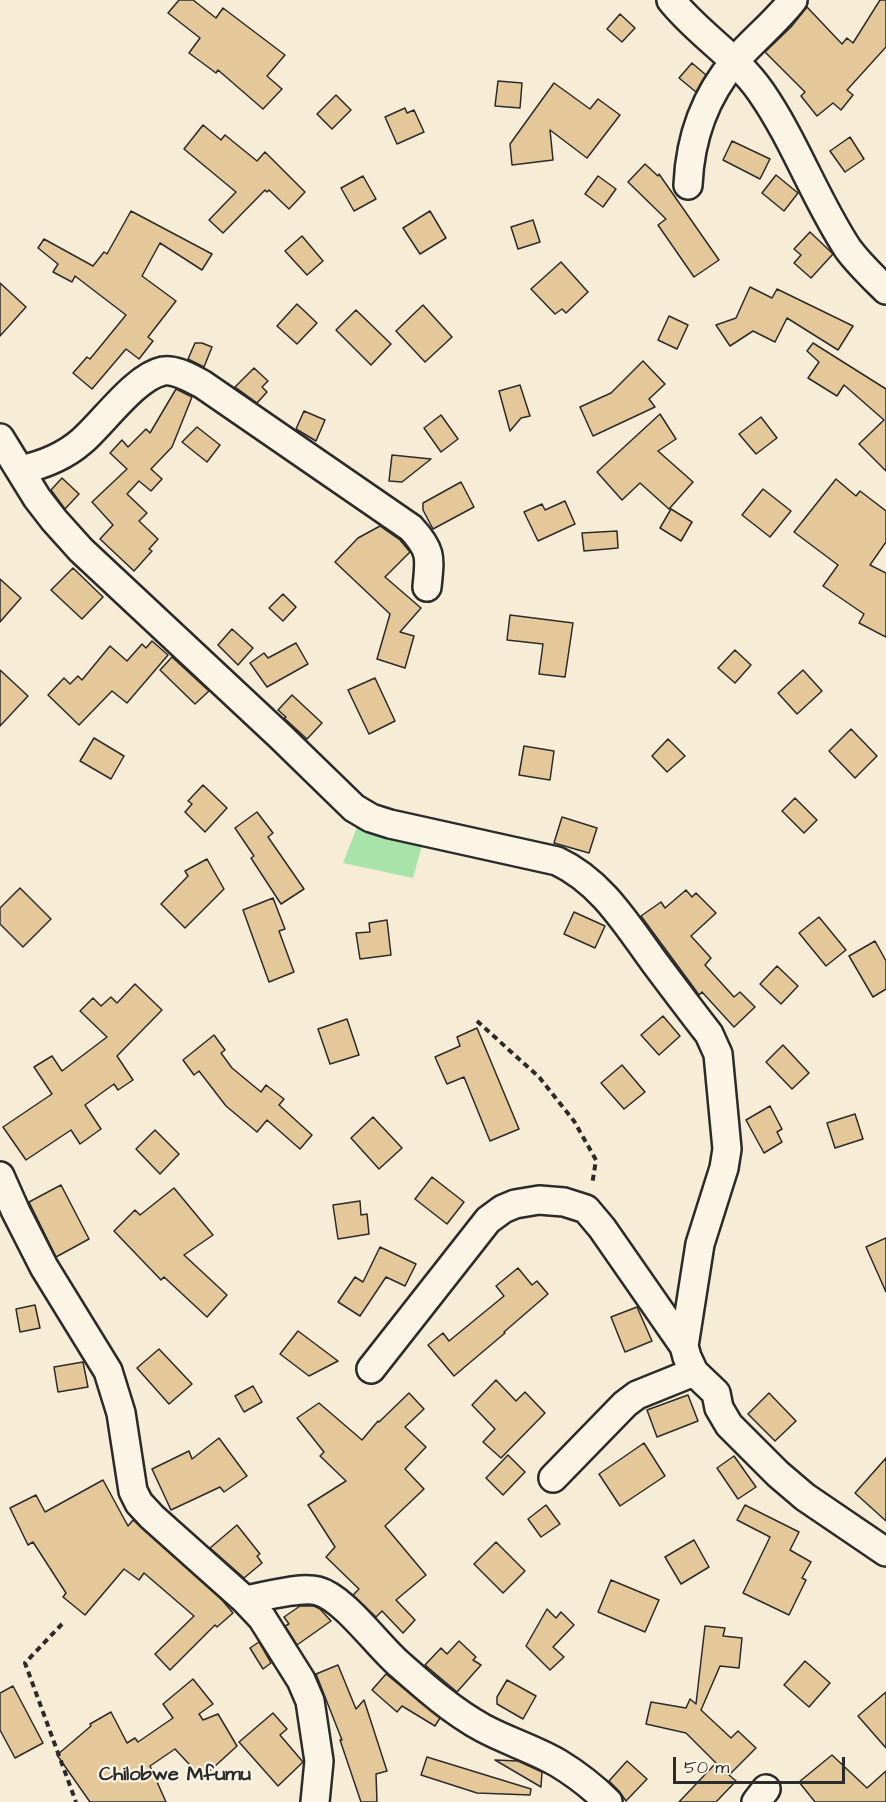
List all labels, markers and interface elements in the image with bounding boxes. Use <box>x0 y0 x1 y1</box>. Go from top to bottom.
scale bar <box>676 1745 848 1783</box>
text: 50 m <box>684 1755 729 1780</box>
district label: Chilobwe Mfumu <box>99 1764 251 1788</box>

